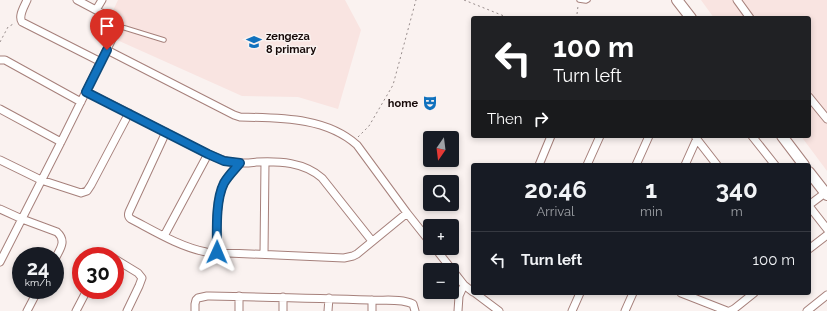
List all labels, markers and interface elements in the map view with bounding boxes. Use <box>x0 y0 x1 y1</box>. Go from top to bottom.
pin <box>90 9 124 50</box>
icon: arrive <box>96 15 118 37</box>
place label: zengeza 8 primary <box>266 30 316 56</box>
text: 100 m <box>553 31 634 64</box>
icon: left <box>487 32 539 84</box>
school or university icon: zengeza 8 primary <box>245 33 263 51</box>
text: Turn left <box>553 65 622 86</box>
theatre icon: home <box>421 94 439 112</box>
place label: home <box>388 97 418 110</box>
icon: right <box>530 108 552 130</box>
text: Then <box>487 110 522 128</box>
north arrow <box>423 131 459 167</box>
map controls <box>423 131 459 299</box>
button: search <box>423 175 459 211</box>
text: 20:46 <box>524 175 587 204</box>
text: 1 <box>645 175 657 204</box>
text: 340 <box>716 175 758 204</box>
text: Arrival <box>536 204 575 219</box>
text: min <box>640 204 662 219</box>
text: m <box>731 204 743 219</box>
button: + <box>423 219 459 255</box>
position arrow <box>196 231 238 273</box>
speed limit sign: 30 <box>72 247 124 299</box>
icon: left <box>487 249 509 271</box>
text: Turn left <box>521 251 582 269</box>
text: 100 m <box>753 251 795 269</box>
text: 24 <box>27 256 49 280</box>
button: − <box>423 263 459 299</box>
text: km/h <box>25 277 51 288</box>

